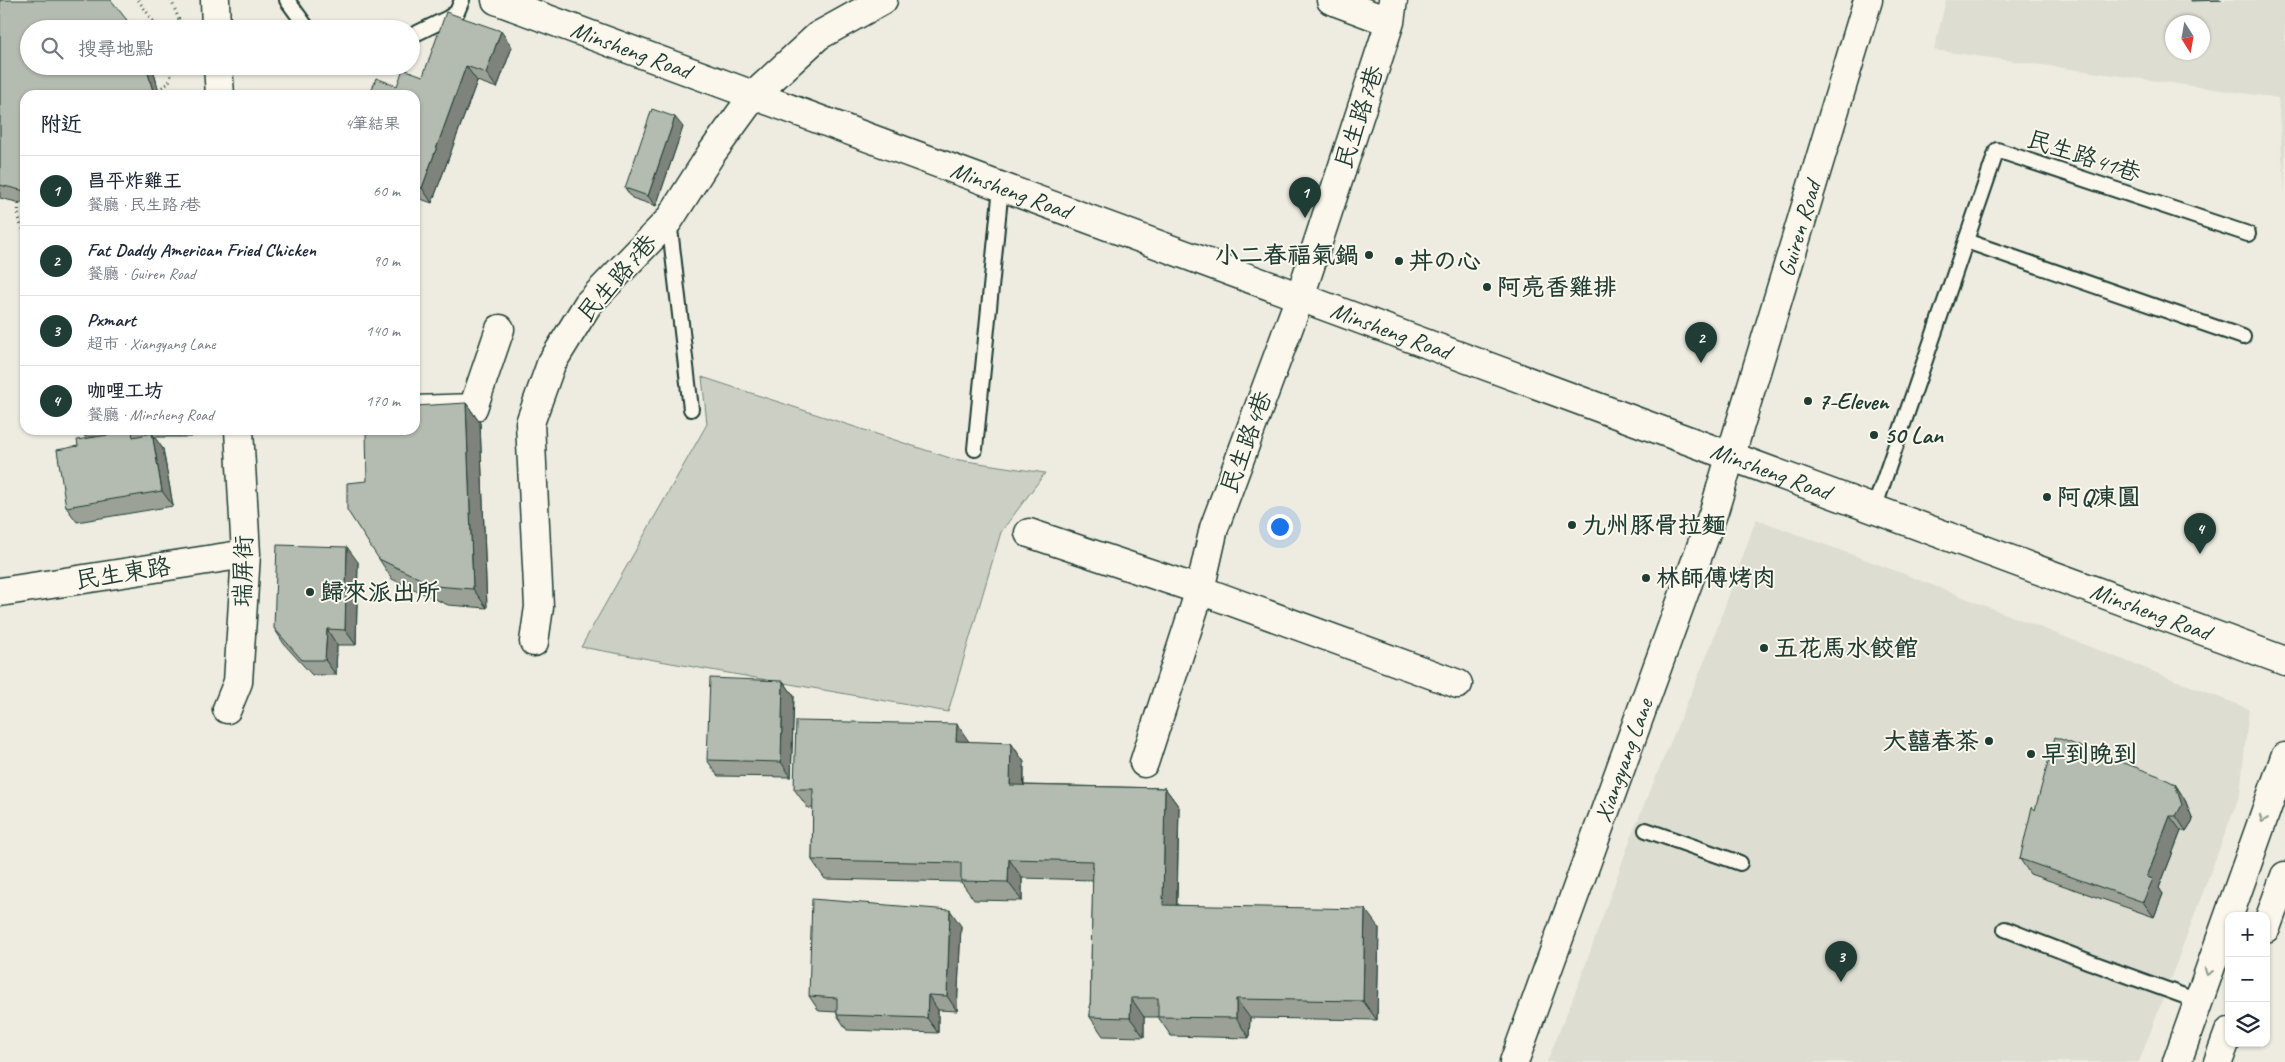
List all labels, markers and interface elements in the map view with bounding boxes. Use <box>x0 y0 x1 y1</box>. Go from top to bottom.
street label: Minsheng Road <box>567 14 699 87</box>
north arrow <box>2165 15 2210 60</box>
search box <box>20 20 420 75</box>
icon: search <box>38 34 66 62</box>
text: 搜尋地點 <box>78 37 154 61</box>
street label: 民生路7巷 <box>1328 62 1390 172</box>
text: 附近 <box>40 111 82 137</box>
text: 4筆結果 <box>345 114 400 134</box>
street label: 民生路41巷 <box>2023 124 2145 188</box>
street label: Minsheng Road <box>947 154 1079 227</box>
text: 昌平炸雞王 <box>87 169 182 193</box>
street label: Guiren Road <box>1771 174 1829 280</box>
pin: 1 <box>1289 177 1321 218</box>
text: 1 <box>52 181 60 201</box>
text: 60 m <box>373 181 400 201</box>
text: 餐廳 · 民生路7巷 <box>87 195 201 215</box>
street label: 民生路7巷 <box>571 228 663 328</box>
text: Fat Daddy American Fried Chicken <box>87 238 316 262</box>
place label: 小二春福氣鍋 <box>1215 240 1359 270</box>
place label: 丼の心 <box>1409 246 1481 276</box>
marker: 小二春福氣鍋 <box>1363 249 1375 261</box>
text: 2 <box>52 251 60 271</box>
text: 90 m <box>373 251 400 271</box>
marker: 丼の心 <box>1393 255 1405 267</box>
text: 餐廳 · Guiren Road <box>87 264 195 284</box>
place label: 阿亮香雞排 <box>1497 272 1617 302</box>
marker: 阿亮香雞排 <box>1481 281 1493 293</box>
street label: Minsheng Road <box>1327 295 1458 368</box>
text: Pxmart <box>87 308 136 332</box>
text: 3 <box>52 321 60 341</box>
text: 140 m <box>366 321 400 341</box>
pin: 2 <box>1685 322 1717 363</box>
text: 超市 · Xiangyang Lane <box>87 334 216 354</box>
text: 咖哩工坊 <box>87 379 163 403</box>
place label: 7-Eleven <box>1818 386 1891 416</box>
street label: 民生路4巷 <box>1214 387 1278 497</box>
text: 4 <box>52 391 60 411</box>
text: 170 m <box>366 391 400 411</box>
marker: 7-Eleven <box>1802 395 1814 407</box>
text: 餐廳 · Minsheng Road <box>87 405 214 425</box>
place label: 50 Lan <box>1884 420 1944 450</box>
marker: 50 Lan <box>1868 429 1880 441</box>
street label: Minsheng Road <box>1706 435 1838 508</box>
place label: 阿Q凍圓 <box>2057 482 2141 512</box>
marker: 阿Q凍圓 <box>2041 491 2053 503</box>
place label: 九州豚骨拉麵 <box>1582 510 1726 540</box>
pin: 4 <box>2184 513 2216 554</box>
your location <box>1267 514 1293 540</box>
marker: 九州豚骨拉麵 <box>1566 519 1578 531</box>
street label: 瑞屏街 <box>227 535 259 607</box>
street label: 民生東路 <box>73 551 173 595</box>
place label: 林師傅烤肉 <box>1656 563 1776 593</box>
marker: 林師傅烤肉 <box>1640 572 1652 584</box>
street label: Minsheng Road <box>2086 575 2218 649</box>
place label: 歸來派出所 <box>320 577 440 607</box>
marker: 歸來派出所 <box>304 586 316 598</box>
place label: 五花馬水餃館 <box>1774 633 1918 663</box>
marker: 五花馬水餃館 <box>1758 642 1770 654</box>
street label: Xiangyang Lane <box>1587 693 1660 826</box>
place label: 大囍春茶 <box>1883 726 1979 756</box>
marker: 大囍春茶 <box>1983 735 1995 747</box>
place label: 早到晚到 <box>2041 739 2137 769</box>
marker: 早到晚到 <box>2025 748 2037 760</box>
one-way arrow <box>2259 814 2269 823</box>
map controls <box>2225 912 2270 1047</box>
button: + <box>2225 912 2270 957</box>
pin: 3 <box>1825 941 1857 982</box>
button: − <box>2225 957 2270 1002</box>
one-way arrow <box>2204 967 2214 976</box>
button: layers <box>2225 1002 2270 1047</box>

